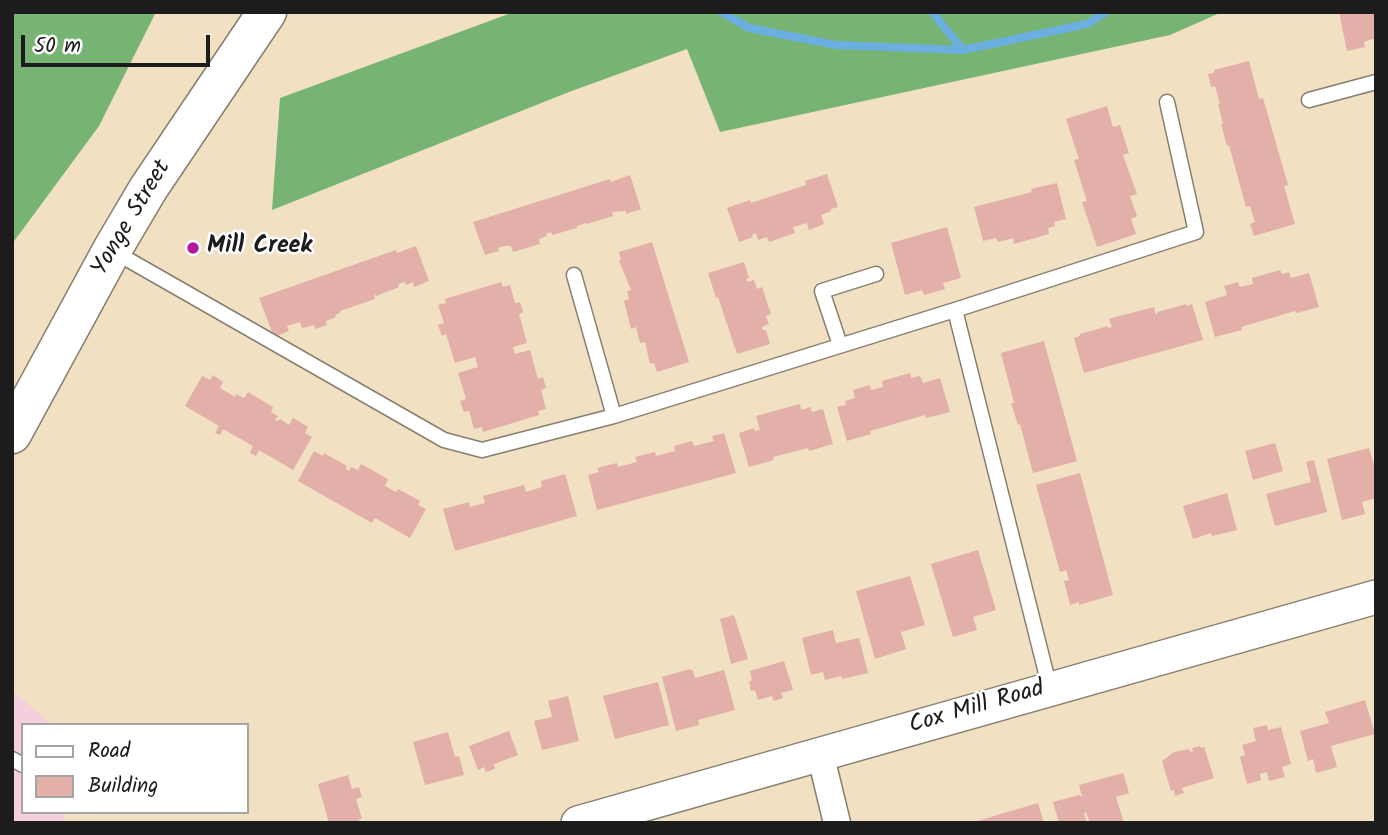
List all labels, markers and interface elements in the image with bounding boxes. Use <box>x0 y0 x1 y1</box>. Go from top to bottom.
scale bar <box>24 21 214 65</box>
text: 50 m <box>34 30 81 63</box>
street label: Yonge Street <box>87 156 179 282</box>
place label: Mill Creek <box>207 234 312 262</box>
marker: Mill Creek <box>185 240 201 256</box>
street label: Cox Mill Road <box>906 676 1048 742</box>
legend <box>21 723 248 814</box>
text: Road <box>88 735 130 768</box>
text: Building <box>88 770 158 803</box>

